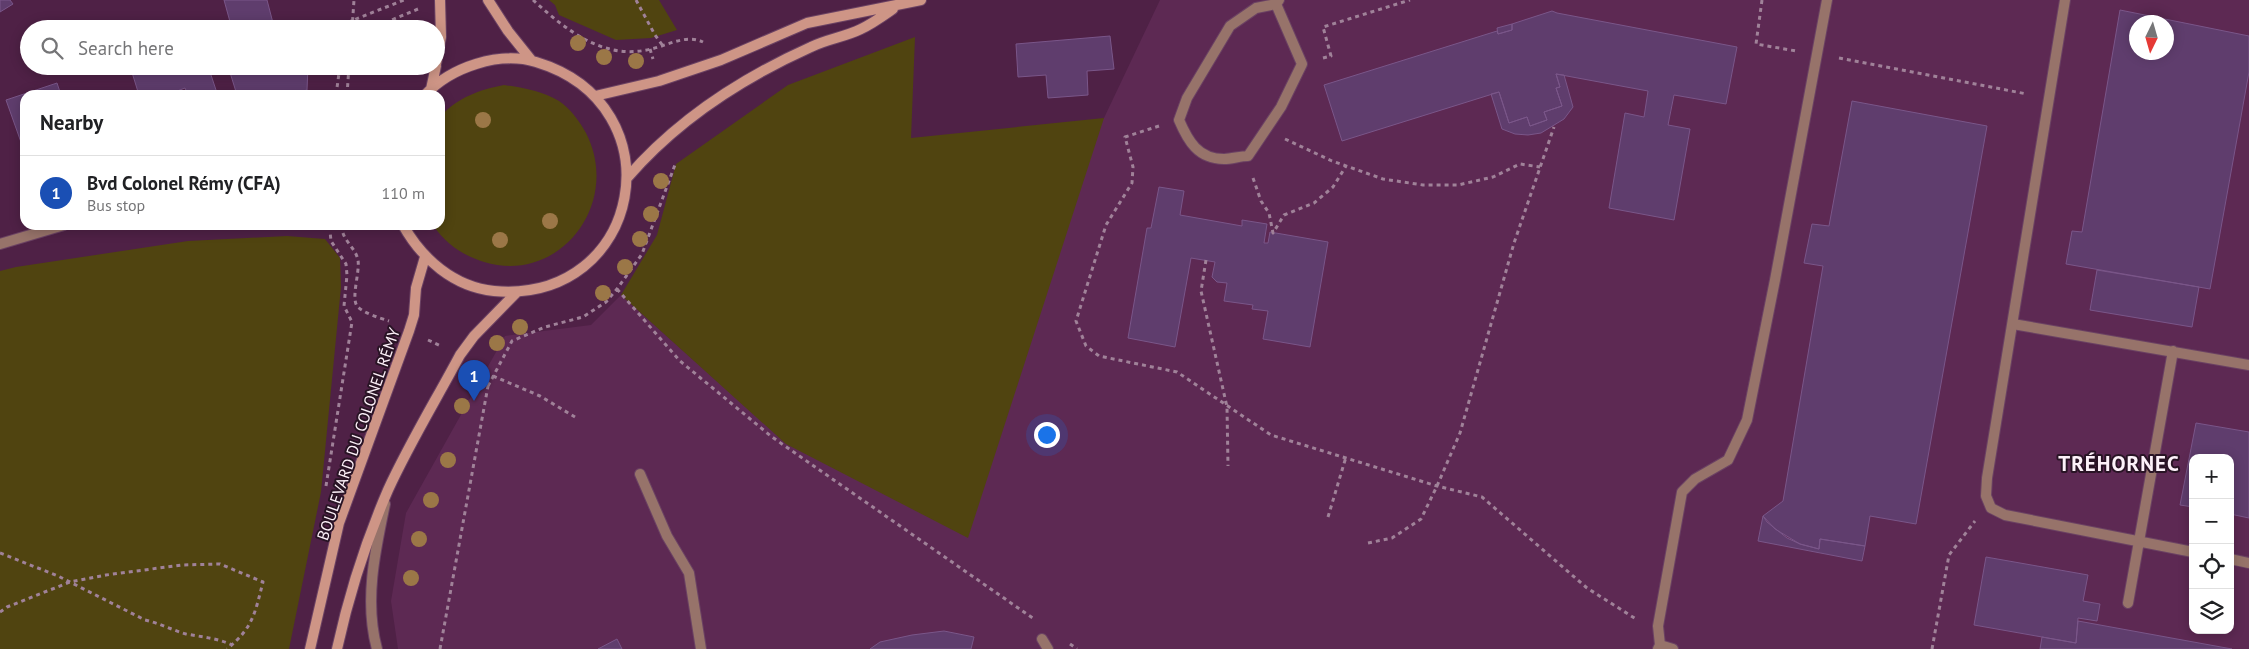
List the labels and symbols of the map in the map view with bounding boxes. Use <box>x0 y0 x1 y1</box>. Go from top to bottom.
north arrow <box>2129 15 2174 60</box>
street label: BOULEVARD DU COLONEL RÉMY <box>312 325 404 543</box>
pin: 1 <box>458 360 490 401</box>
your location <box>1034 422 1060 448</box>
district label: TRÉHORNEC <box>2058 450 2180 477</box>

